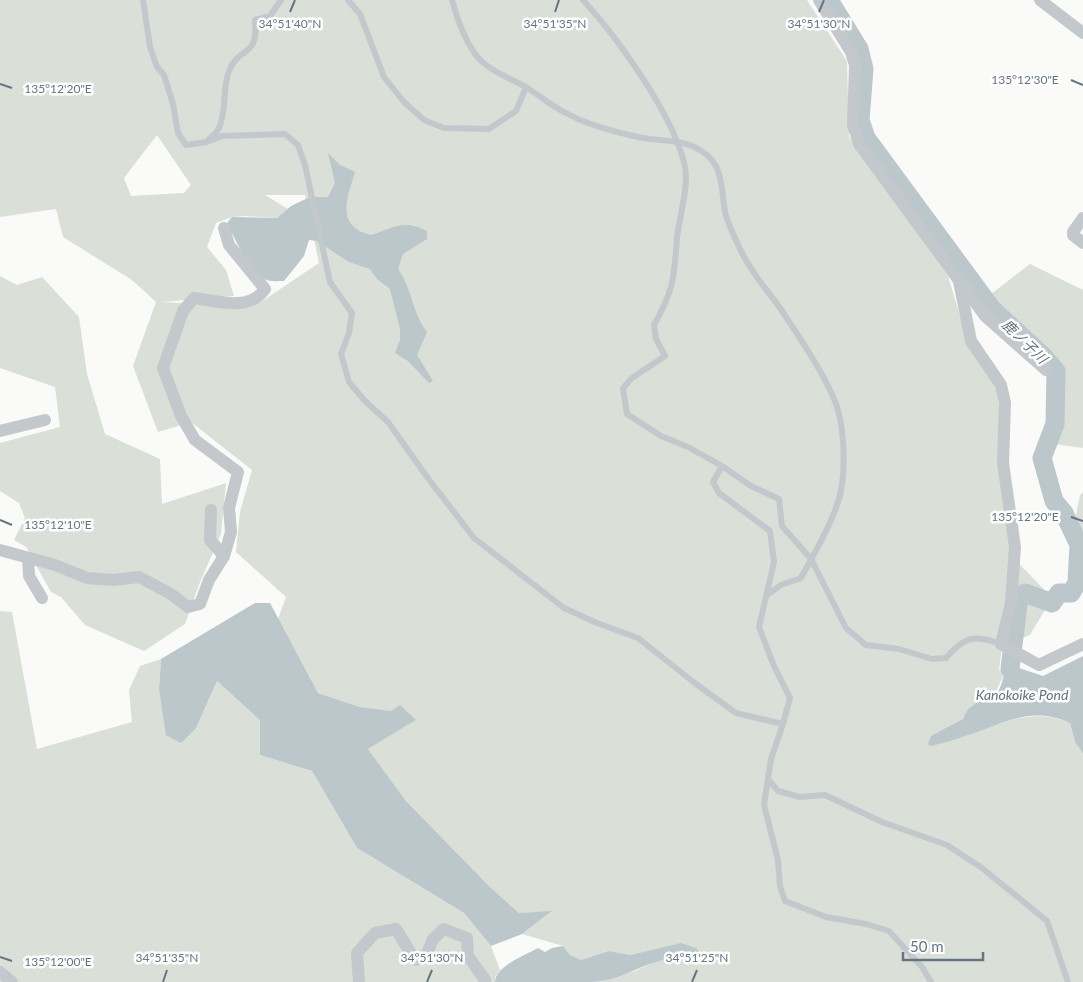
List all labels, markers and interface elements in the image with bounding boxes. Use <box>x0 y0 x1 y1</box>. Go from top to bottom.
text: 34°51'40"N <box>259 16 321 31</box>
text: 34°51'35"N <box>524 16 586 31</box>
text: 34°51'30"N <box>788 16 850 31</box>
text: 135°12'30"E <box>991 72 1059 87</box>
text: 135°12'20"E <box>24 81 92 96</box>
water label: 鹿ノ子川 <box>999 315 1052 368</box>
text: 135°12'20"E <box>991 509 1059 524</box>
text: 135°12'10"E <box>24 517 92 532</box>
water label: Kanokoike Pond <box>976 686 1069 703</box>
scale bar <box>903 930 983 962</box>
text: 50 m <box>910 937 944 955</box>
text: 34°51'35"N <box>136 950 198 965</box>
text: 34°51'30"N <box>401 950 463 965</box>
text: 34°51'25"N <box>666 950 728 965</box>
text: 135°12'00"E <box>24 954 92 969</box>

